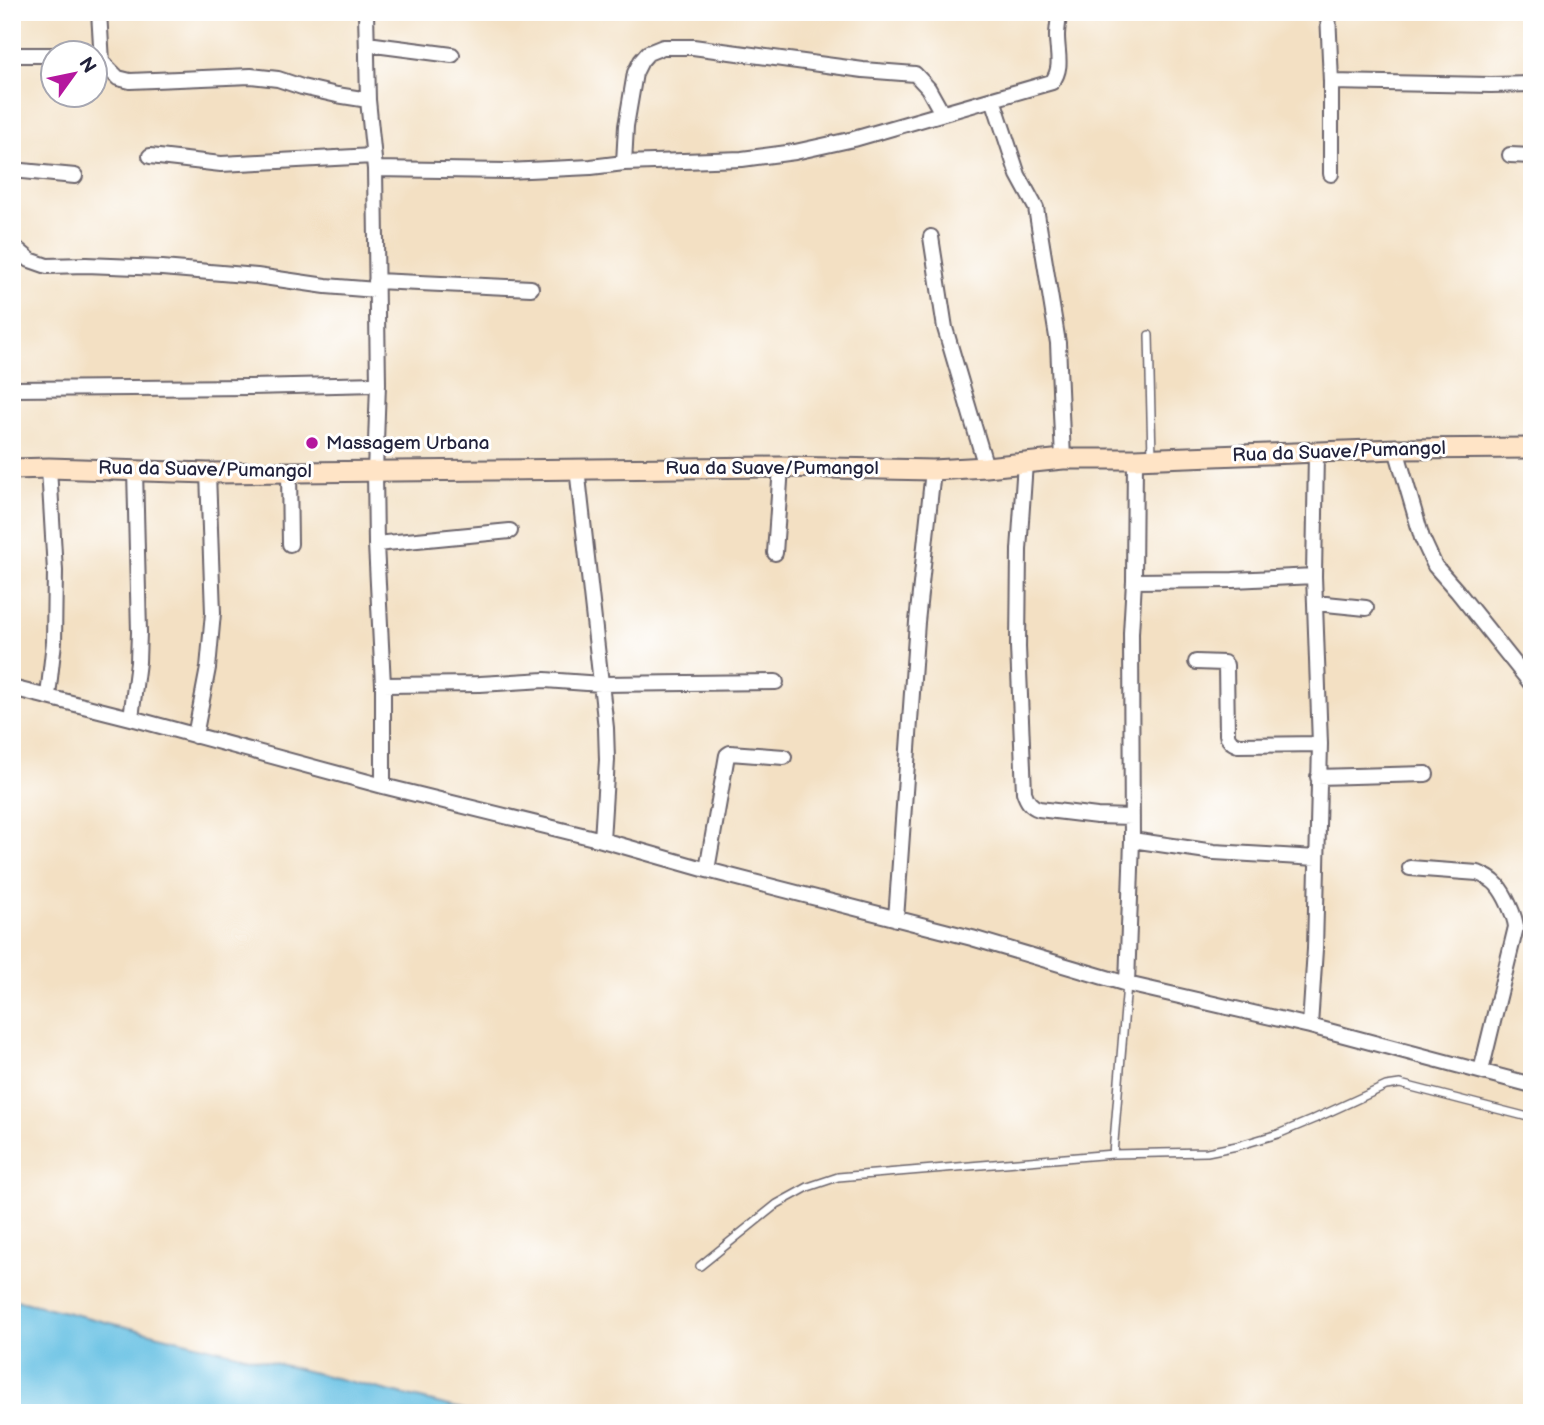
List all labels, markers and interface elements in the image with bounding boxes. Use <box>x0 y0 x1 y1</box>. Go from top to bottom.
north arrow <box>38 38 108 108</box>
text: N <box>73 53 101 78</box>
place label: Massagem Urbana <box>326 432 490 455</box>
marker: Massagem Urbana <box>304 435 320 451</box>
street label: Rua da Suave/Pumangol <box>1232 437 1446 467</box>
street label: Rua da Suave/Pumangol <box>98 457 312 483</box>
street label: Rua da Suave/Pumangol <box>665 457 879 480</box>

